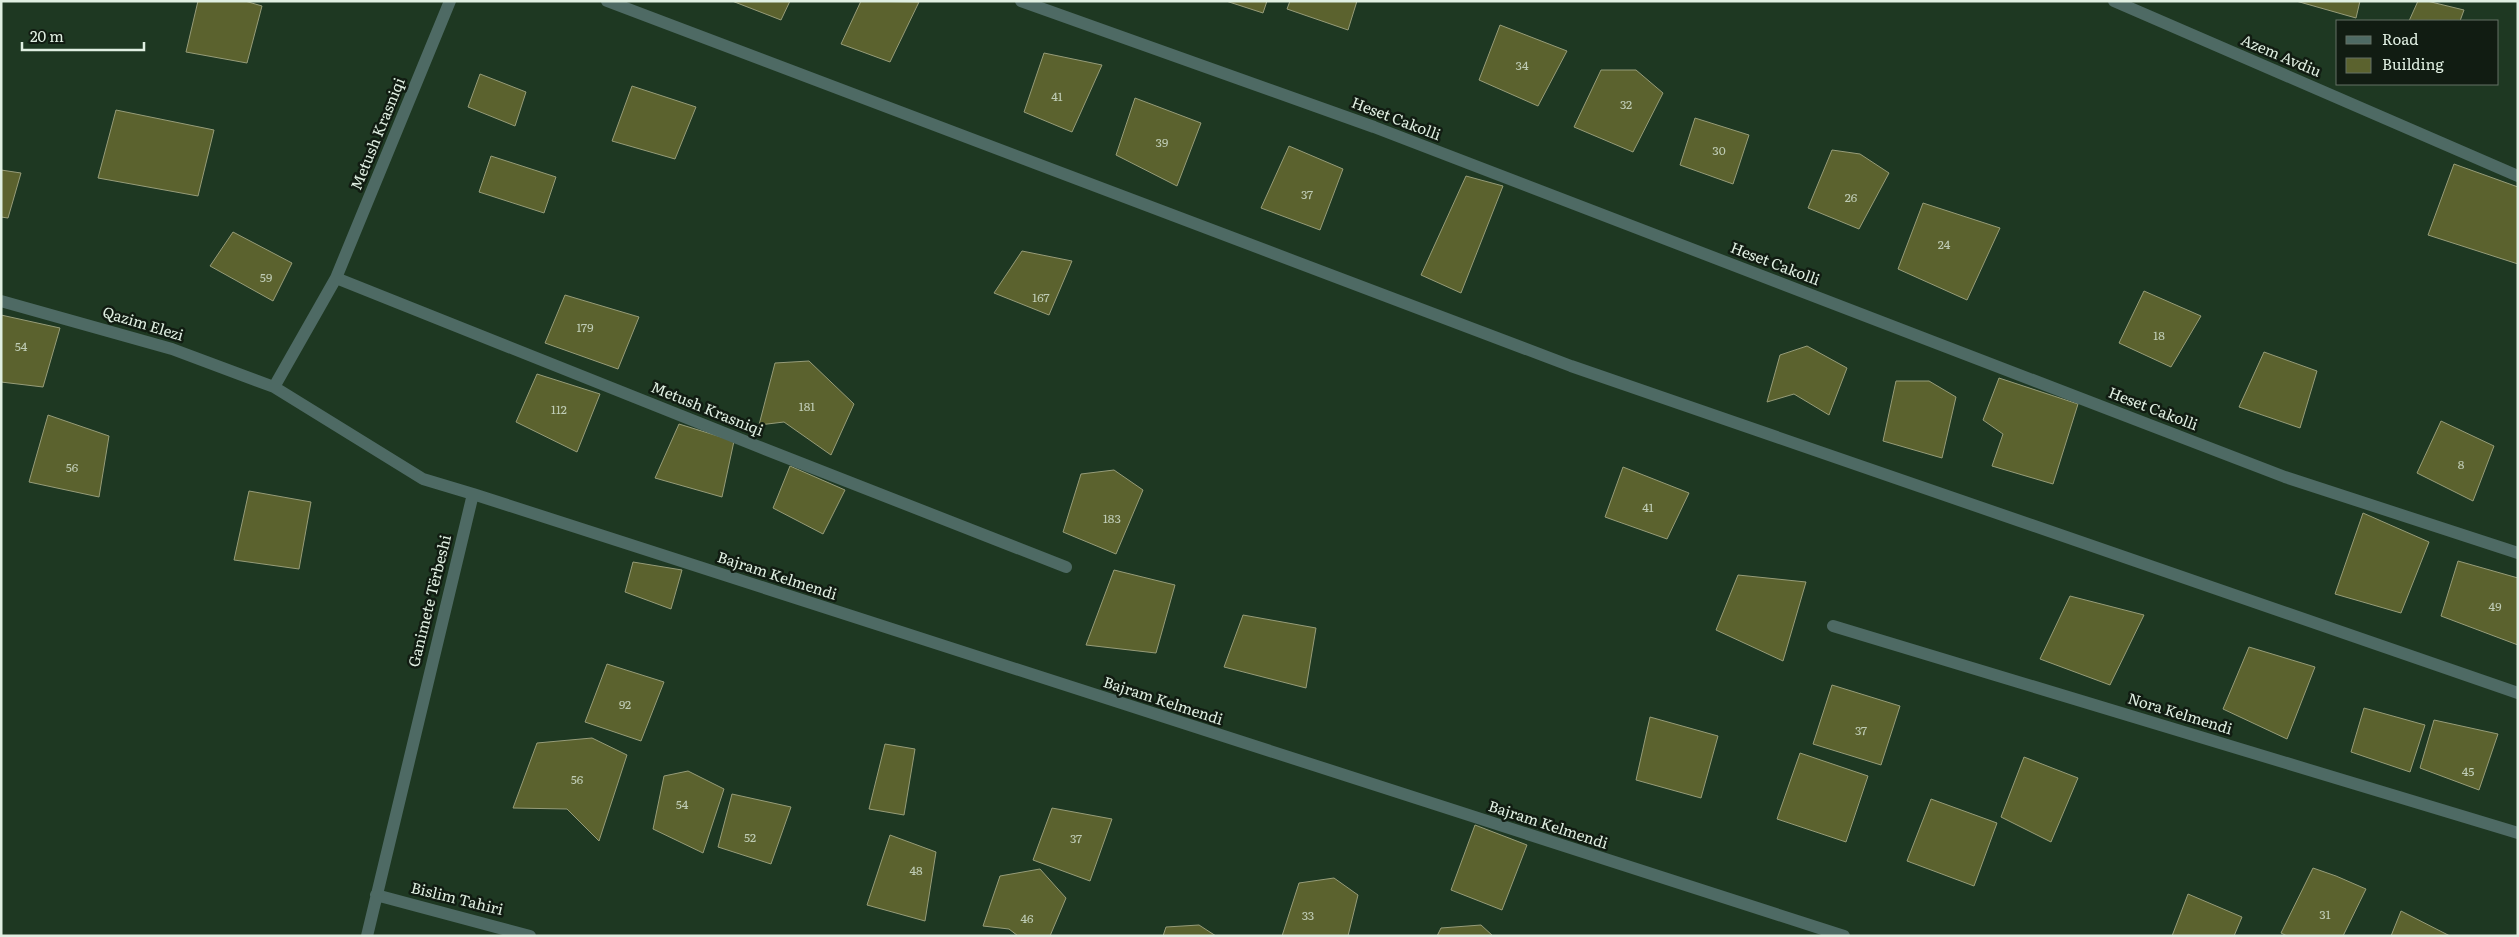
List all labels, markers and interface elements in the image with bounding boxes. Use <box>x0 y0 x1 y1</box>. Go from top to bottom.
scale bar <box>22 20 145 52</box>
legend <box>2336 20 2499 85</box>
text: 20 m <box>30 24 64 47</box>
street label: Azem Avdiu <box>2238 27 2326 82</box>
text: Road <box>2382 27 2418 50</box>
text: Building <box>2382 52 2444 75</box>
house number: 34 <box>1515 56 1529 74</box>
street label: Metush Krasniqi <box>344 74 410 193</box>
house number: 41 <box>1051 87 1063 105</box>
street label: Heset Cakolli <box>1348 90 1445 145</box>
house number: 32 <box>1620 95 1632 113</box>
house number: 39 <box>1156 133 1168 151</box>
house number: 30 <box>1712 141 1726 159</box>
house number: 37 <box>1301 185 1313 203</box>
house number: 26 <box>1845 188 1858 206</box>
street label: Heset Cakolli <box>1727 235 1824 290</box>
house number: 24 <box>1938 235 1951 253</box>
house number: 59 <box>260 268 272 286</box>
house number: 167 <box>1032 288 1050 306</box>
street label: Qazim Elezi <box>100 299 187 346</box>
house number: 179 <box>577 318 593 336</box>
house number: 18 <box>2153 326 2165 344</box>
house number: 54 <box>15 337 28 355</box>
street label: Metush Krasniqi <box>648 375 767 441</box>
street label: Heset Cakolli <box>2105 380 2202 435</box>
house number: 181 <box>799 397 815 415</box>
house number: 112 <box>551 400 567 418</box>
house number: 8 <box>2458 455 2465 473</box>
house number: 56 <box>66 458 79 476</box>
house number: 41 <box>1642 498 1654 516</box>
house number: 183 <box>1103 509 1121 527</box>
street label: Ganimete Tërbeshi <box>401 532 456 669</box>
street label: Bajram Kelmendi <box>715 544 840 605</box>
house number: 49 <box>2489 597 2501 615</box>
street label: Bajram Kelmendi <box>1101 669 1226 730</box>
street label: Nora Kelmendi <box>2125 686 2236 739</box>
house number: 92 <box>619 695 631 713</box>
house number: 37 <box>1855 721 1867 739</box>
house number: 45 <box>2462 762 2474 780</box>
house number: 56 <box>571 770 584 788</box>
street label: Bajram Kelmendi <box>1486 793 1611 854</box>
house number: 54 <box>676 795 689 813</box>
house number: 52 <box>744 828 756 846</box>
house number: 37 <box>1070 829 1082 847</box>
house number: 48 <box>909 861 923 879</box>
street label: Bislim Tahiri <box>409 875 506 920</box>
house number: 31 <box>2319 905 2331 923</box>
house number: 33 <box>1302 906 1314 924</box>
house number: 46 <box>1020 909 1034 927</box>

